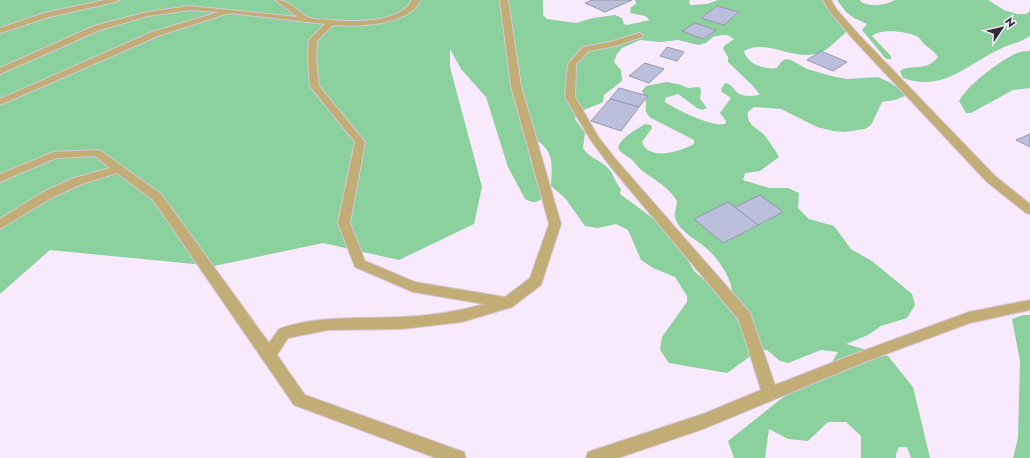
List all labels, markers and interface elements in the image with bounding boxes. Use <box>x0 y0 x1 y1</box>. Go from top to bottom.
north arrow <box>982 8 1022 48</box>
text: N <box>1001 14 1019 30</box>

